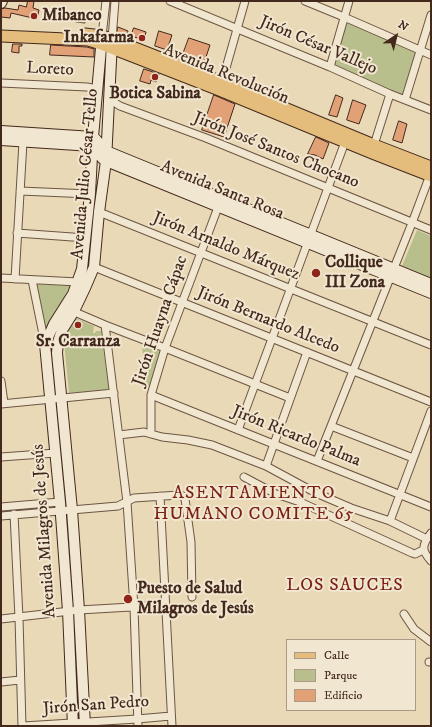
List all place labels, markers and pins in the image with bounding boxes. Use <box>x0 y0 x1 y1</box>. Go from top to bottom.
place label: Mibanco <box>42 6 102 26</box>
marker: Mibanco <box>29 11 39 21</box>
place label: Inkafarma <box>64 28 134 48</box>
marker: Inkafarma <box>137 33 147 43</box>
marker: Botica Sabina <box>150 72 160 82</box>
place label: Botica Sabina <box>109 84 201 104</box>
place label: Collique III Zona <box>325 253 385 293</box>
marker: Collique III Zona <box>310 267 322 279</box>
marker: Sr. Carranza <box>73 320 83 330</box>
place label: Sr. Carranza <box>36 332 120 352</box>
place label: Puesto de Salud Milagros de Jesús <box>137 579 254 619</box>
marker: Puesto de Salud Milagros de Jesús <box>122 593 134 605</box>

